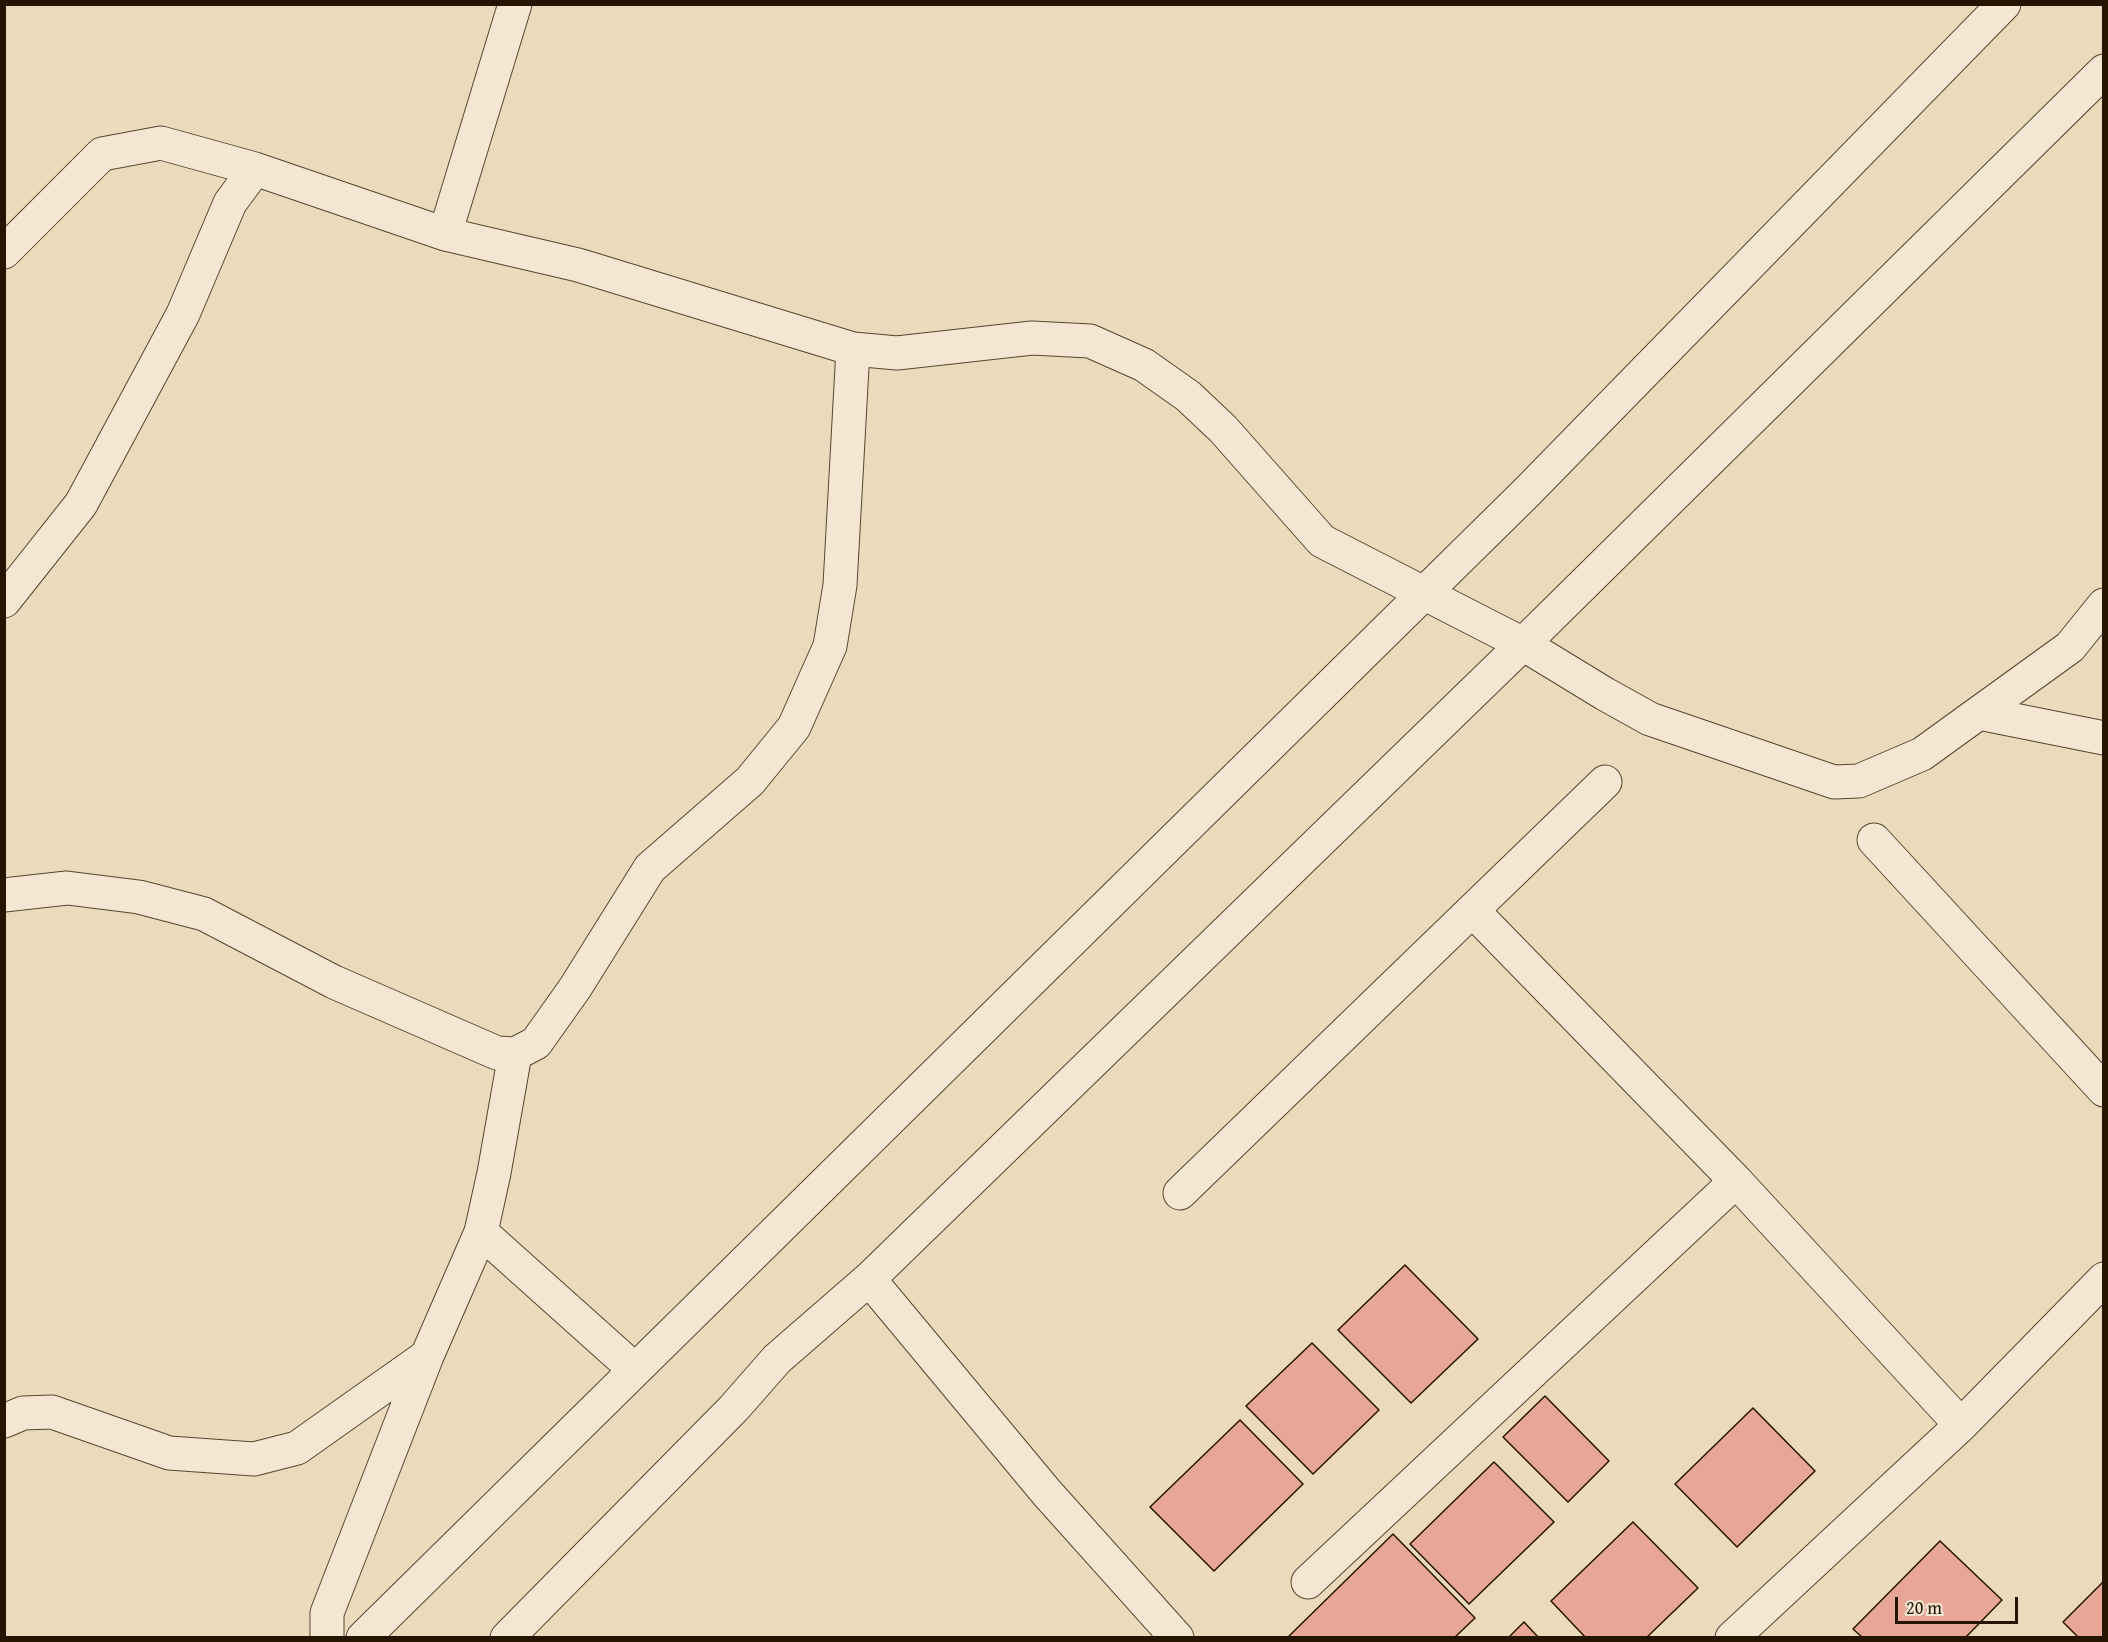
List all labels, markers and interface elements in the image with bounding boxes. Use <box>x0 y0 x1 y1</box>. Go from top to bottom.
scale bar <box>1898 1585 2021 1623</box>
text: 20 m <box>1906 1594 1942 1621</box>

